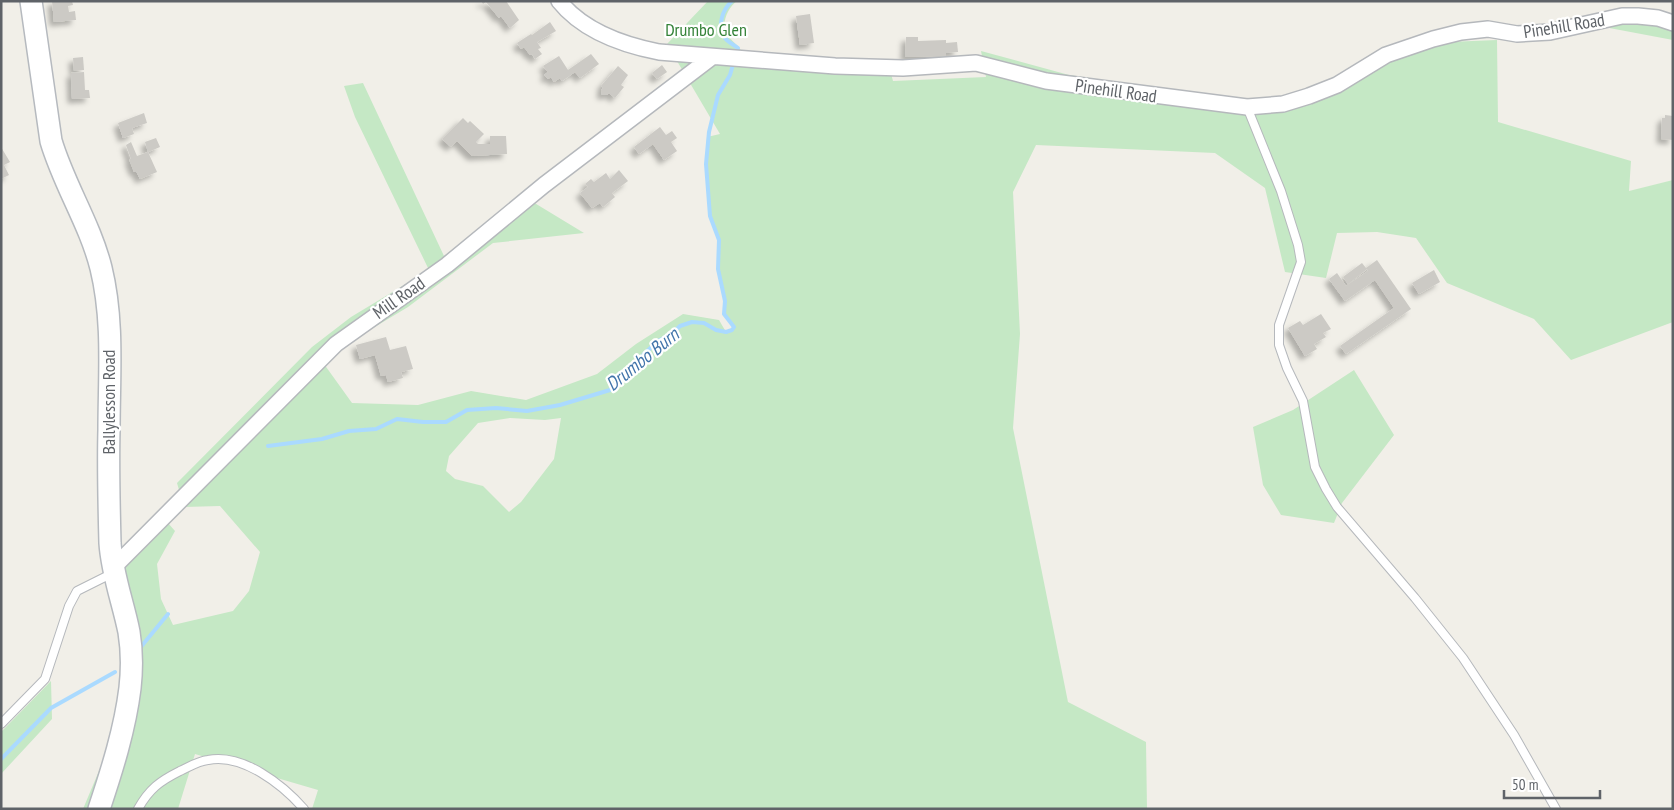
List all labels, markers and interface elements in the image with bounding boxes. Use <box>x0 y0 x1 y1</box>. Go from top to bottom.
street label: Pinehill Road <box>1522 8 1606 43</box>
park label: Drumbo Glen <box>665 18 747 41</box>
street label: Pinehill Road <box>1074 73 1158 108</box>
street label: Mill Road <box>368 271 429 324</box>
water label: Drumbo Burn <box>601 321 685 396</box>
street label: Ballylesson Road <box>97 350 120 454</box>
scale bar <box>1504 768 1600 800</box>
text: 50 m <box>1512 775 1538 794</box>

